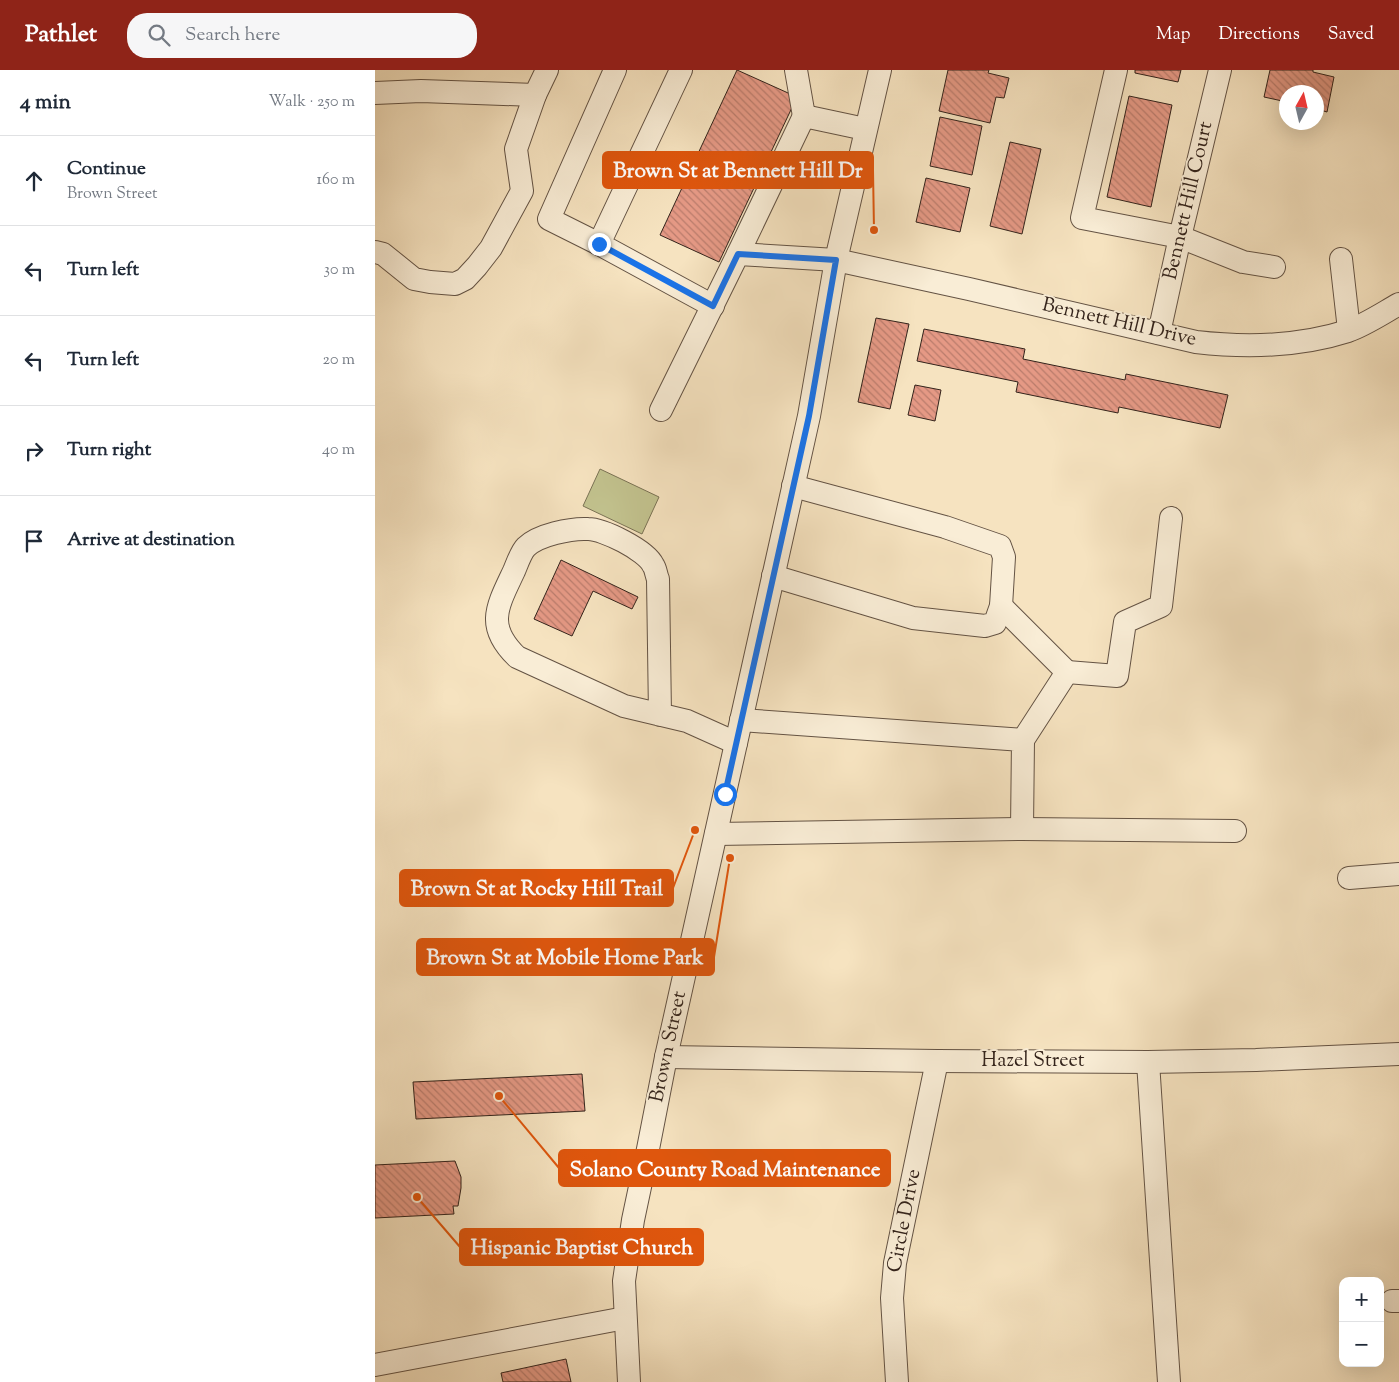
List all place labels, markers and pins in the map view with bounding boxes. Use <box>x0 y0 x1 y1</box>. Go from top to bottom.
callout: Brown St at Bennett Hill Dr <box>603 152 873 188</box>
callout: Brown St at Rocky Hill Trail <box>400 870 673 906</box>
callout: Brown St at Mobile Home Park <box>417 939 714 975</box>
callout: Solano County Road Maintenance <box>559 1150 890 1186</box>
callout: Hispanic Baptist Church <box>460 1229 703 1265</box>

